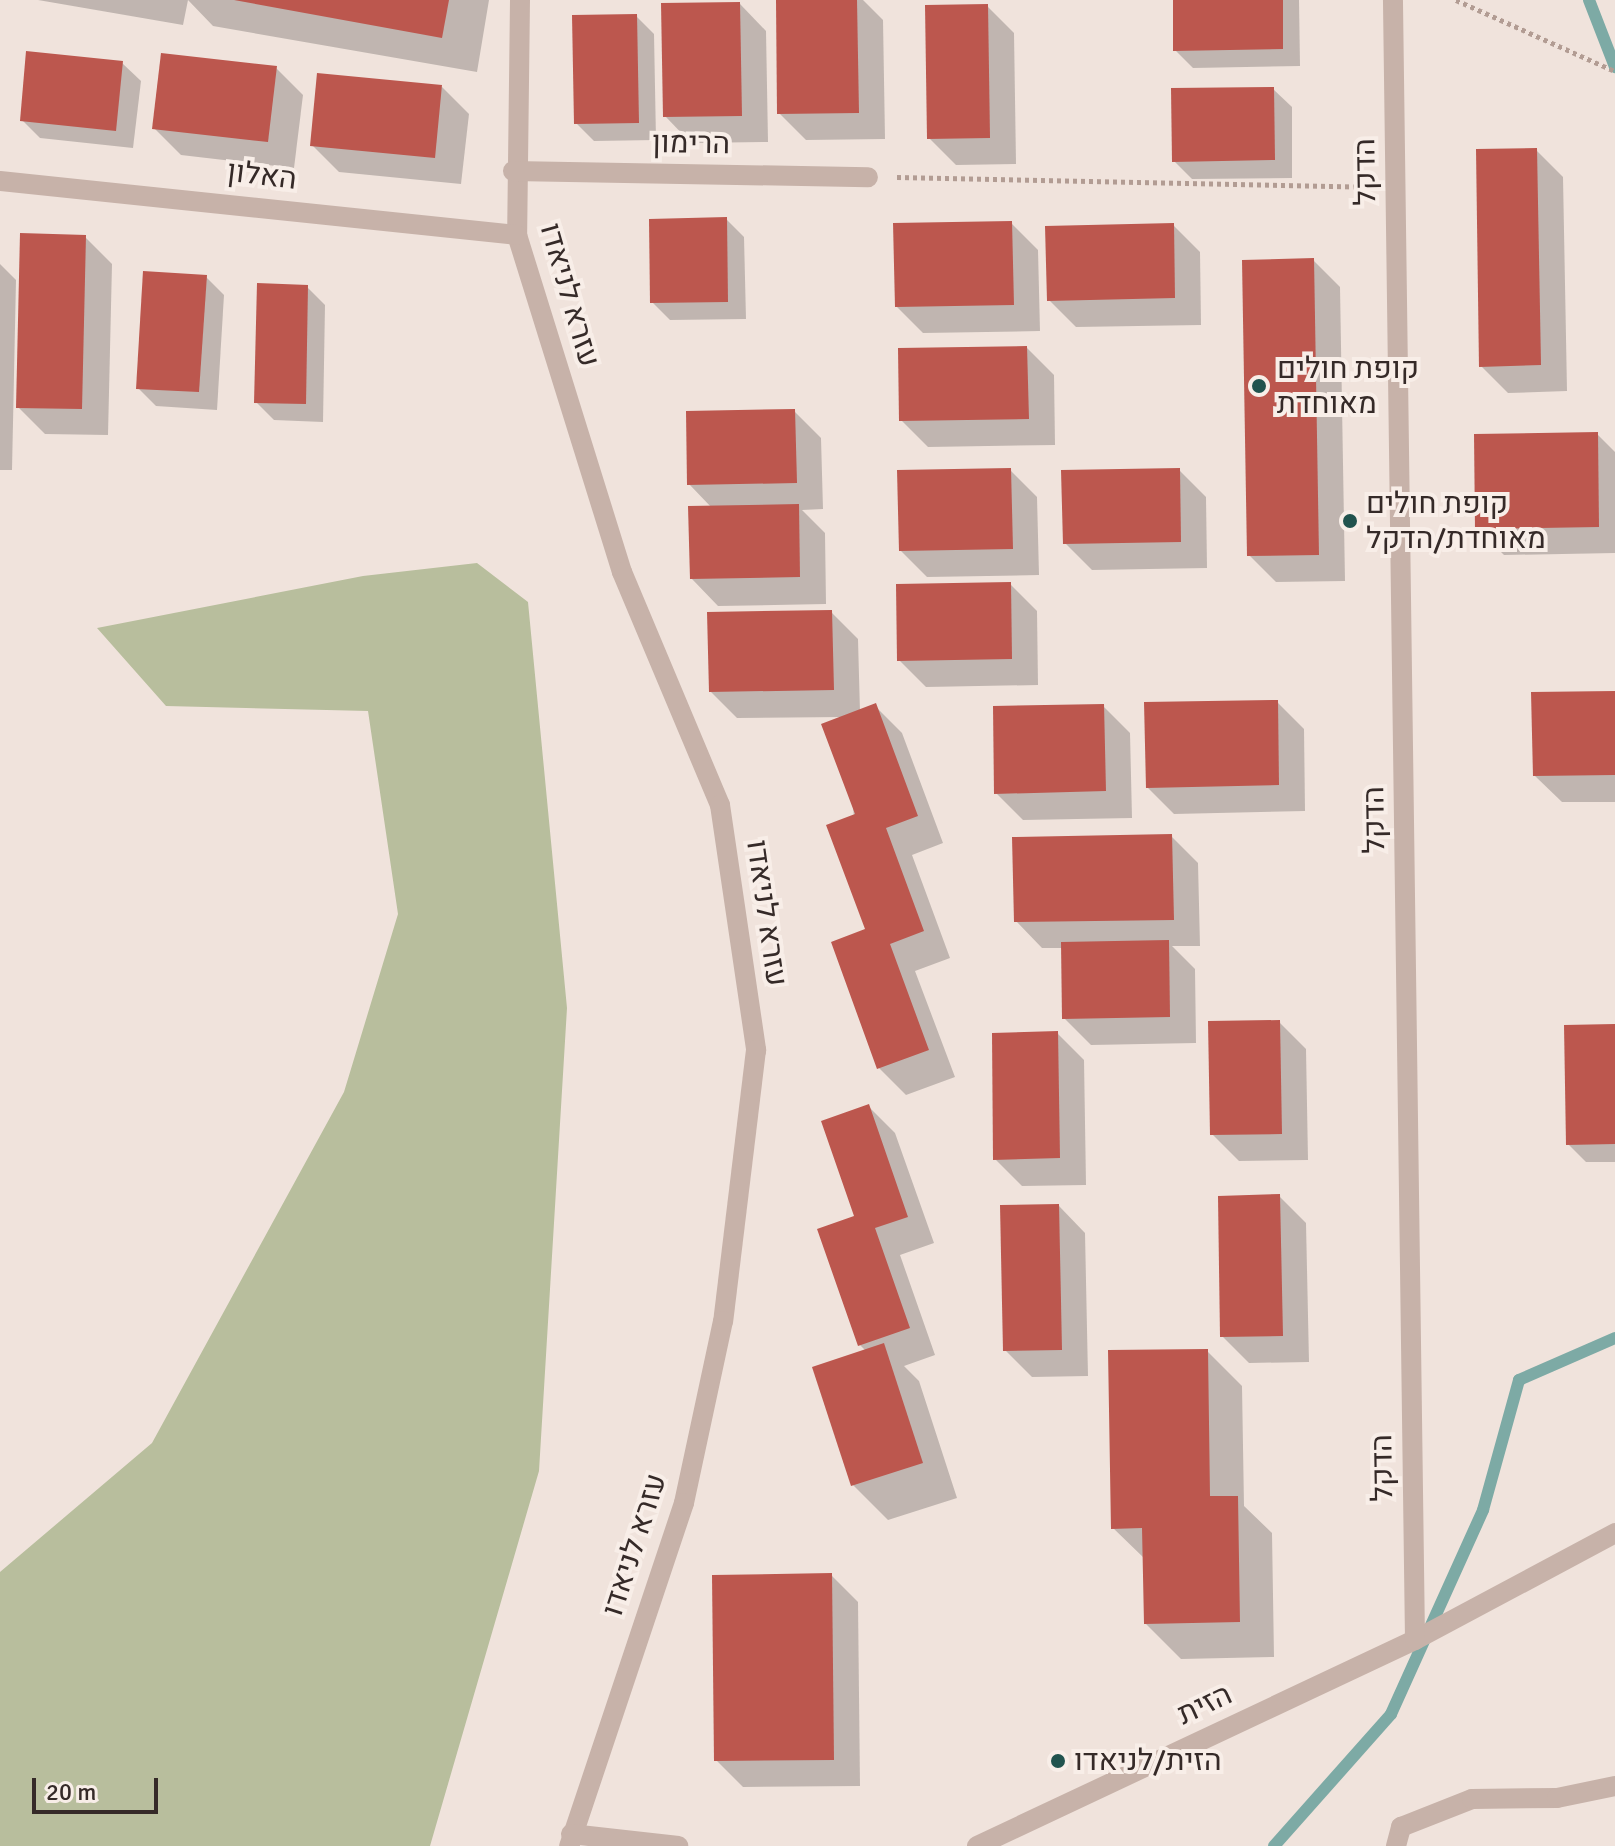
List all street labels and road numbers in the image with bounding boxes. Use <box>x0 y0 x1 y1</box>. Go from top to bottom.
street label: הרימון <box>652 125 730 163</box>
street label: הדקל <box>1347 138 1385 206</box>
street label: האלון <box>225 154 299 198</box>
street label: עזרא לניאדו <box>531 219 607 371</box>
street label: הדקל <box>1356 786 1394 854</box>
street label: עזרא לניאדו <box>738 837 794 989</box>
street label: הדקל <box>1364 1434 1402 1502</box>
street label: עזרא לניאדו <box>595 1469 675 1621</box>
street label: הזית <box>1172 1677 1238 1733</box>

